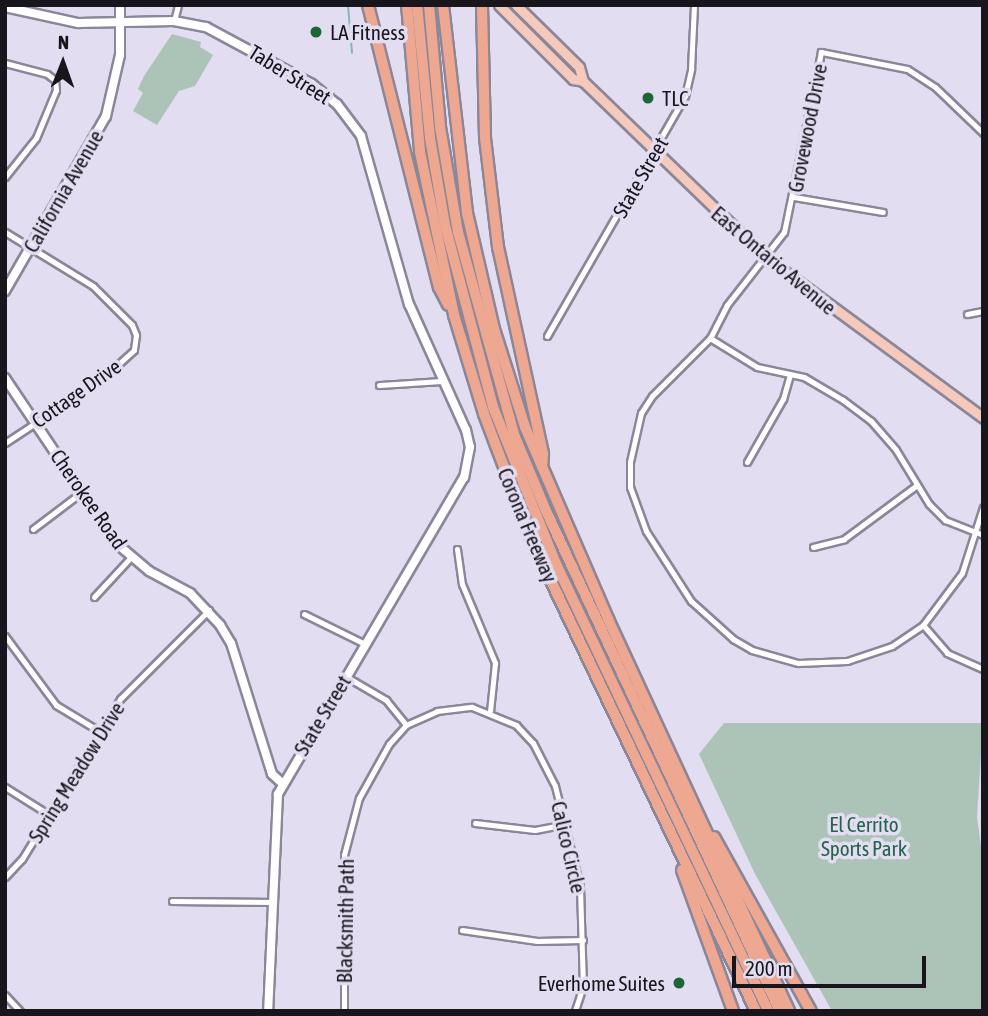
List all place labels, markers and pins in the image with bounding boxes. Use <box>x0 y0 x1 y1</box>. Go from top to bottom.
place label: LA Fitness <box>330 19 405 45</box>
marker: LA Fitness <box>308 24 324 40</box>
place label: TLC <box>662 85 688 111</box>
marker: TLC <box>640 90 656 106</box>
place label: Everhome Suites <box>538 970 665 996</box>
marker: Everhome Suites <box>671 975 687 991</box>

